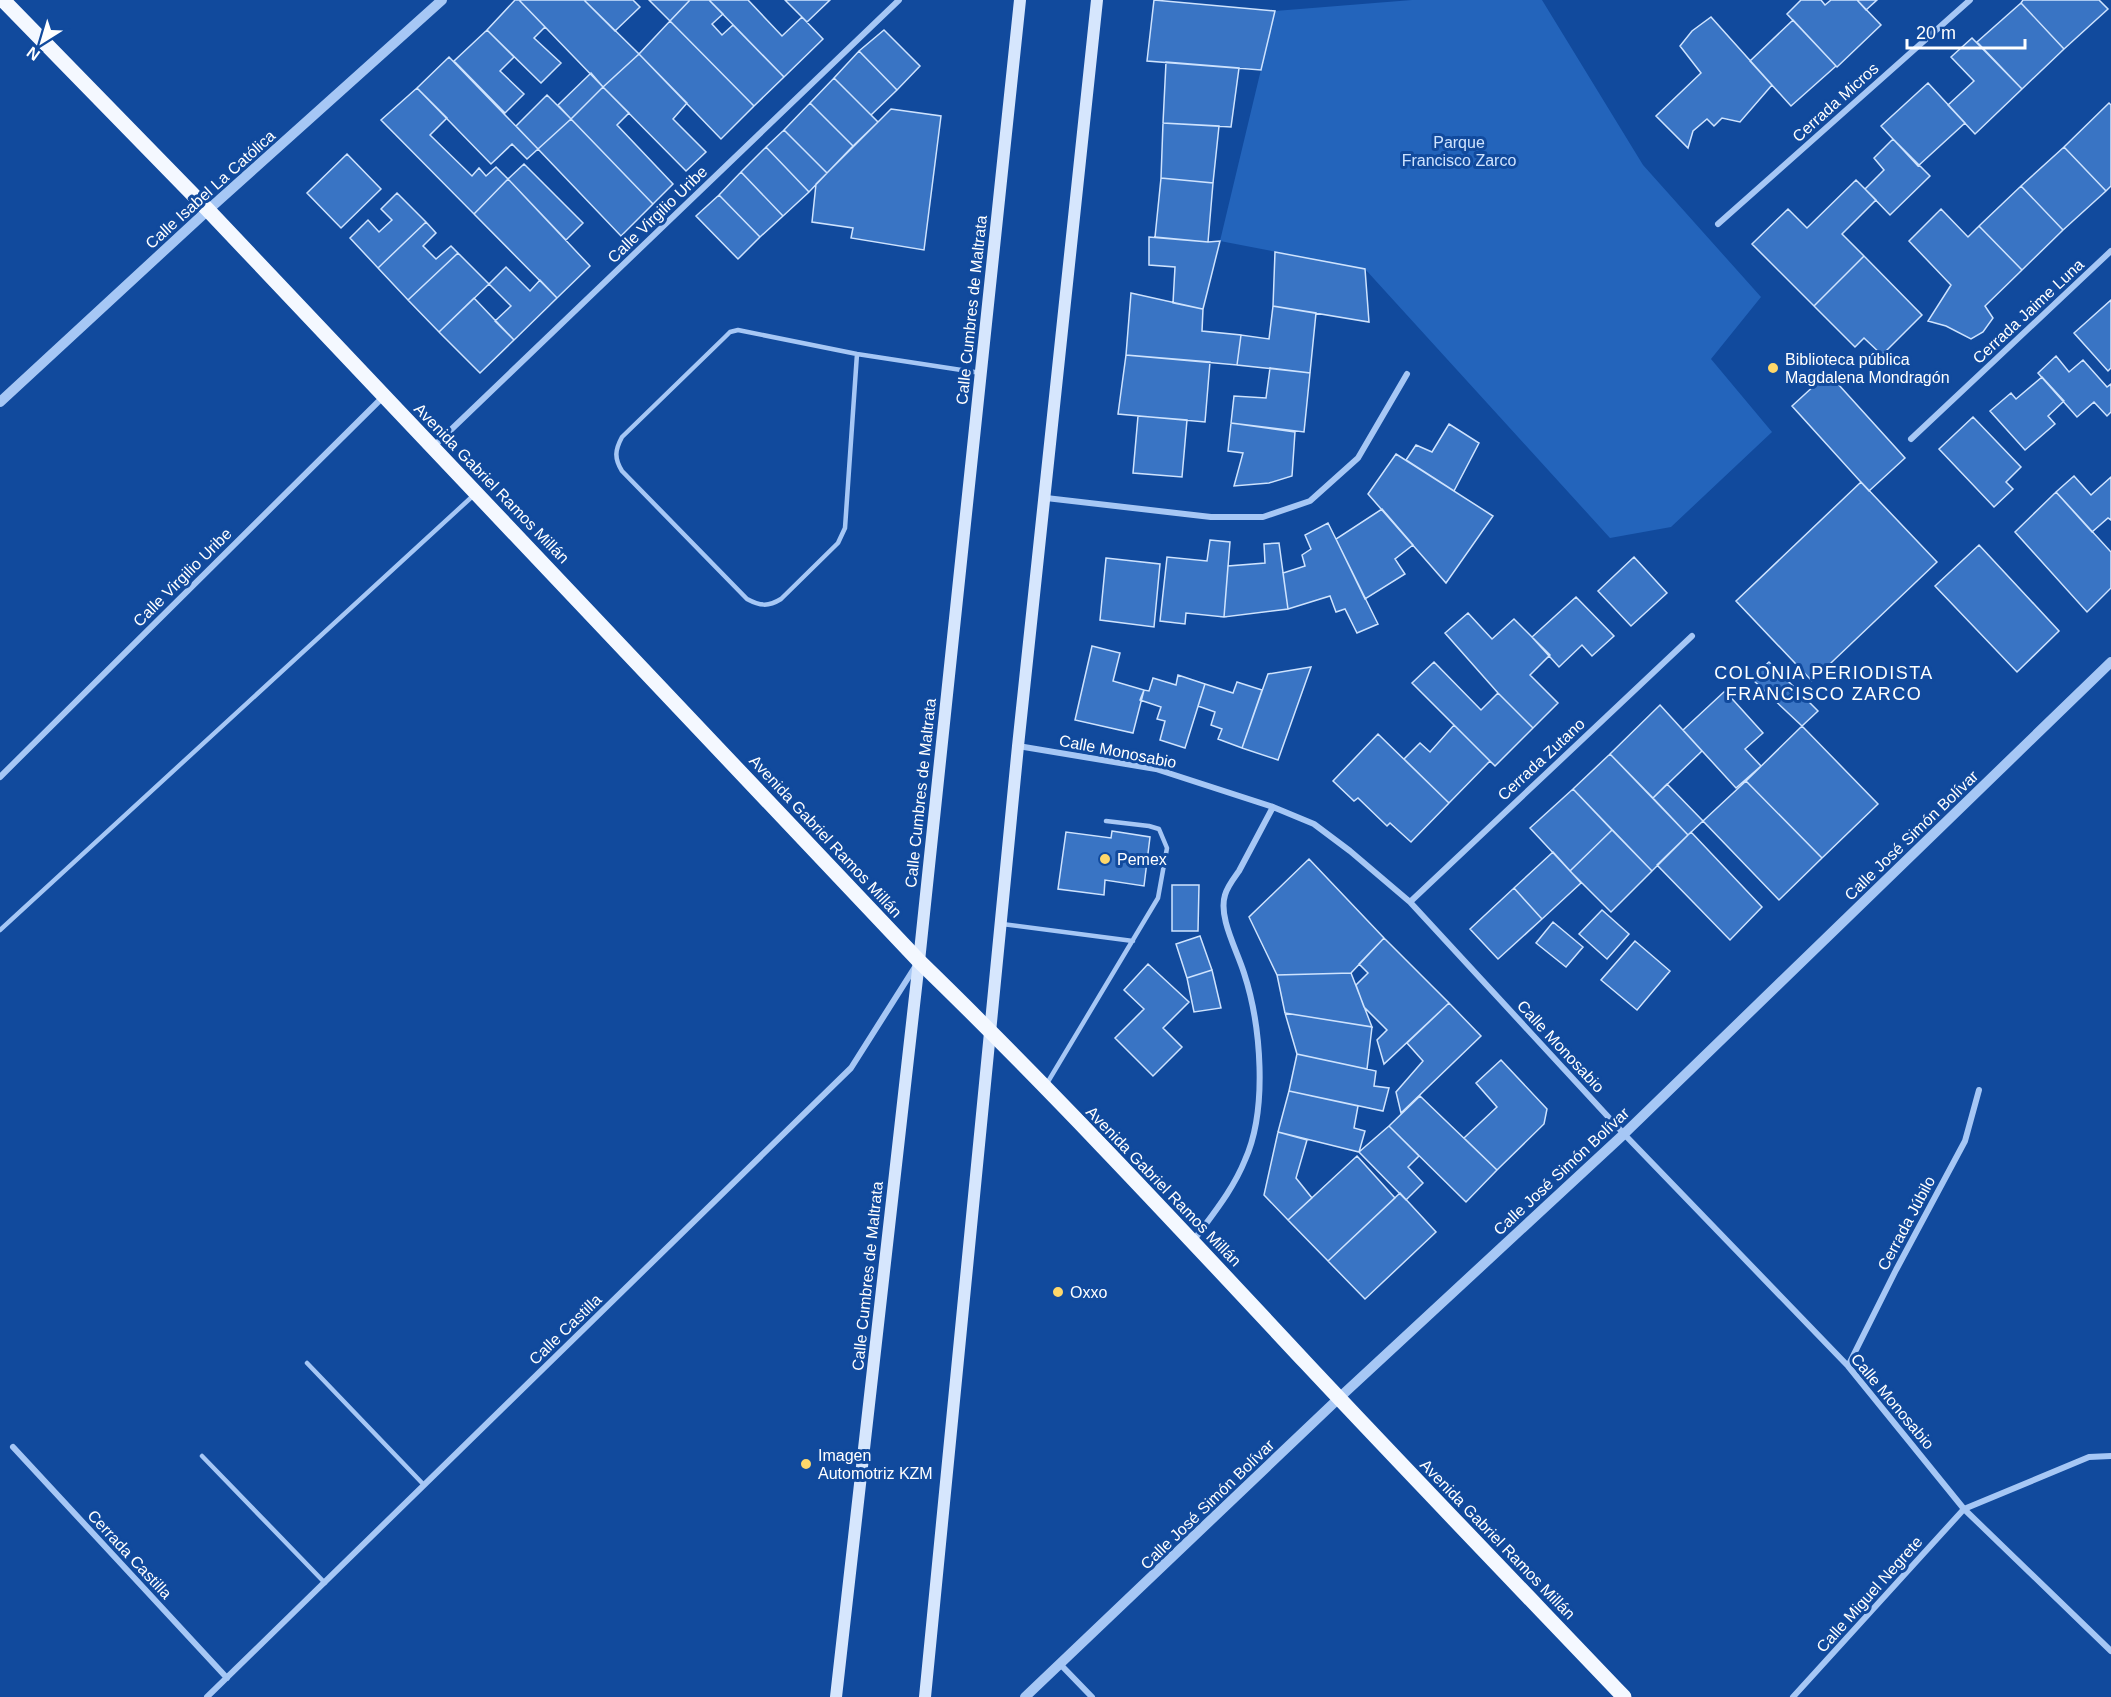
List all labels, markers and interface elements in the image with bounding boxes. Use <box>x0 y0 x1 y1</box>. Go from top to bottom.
north arrow <box>12 12 72 72</box>
scale bar <box>1907 12 2026 50</box>
text: 20 m <box>1916 23 1956 43</box>
text: N <box>24 43 43 64</box>
street label: Cerrada Micros <box>1789 59 1882 145</box>
street label: Calle Isabel La Católica <box>142 127 279 252</box>
park label: Parque Francisco Zarco <box>1402 134 1516 169</box>
street label: Calle Virgilio Uribe <box>604 163 711 266</box>
street label: Calle Cumbres de Maltrata <box>953 214 990 406</box>
street label: Cerrada Jaime Luna <box>1970 256 2087 367</box>
place label: Biblioteca pública Magdalena Mondragón <box>1785 351 1950 386</box>
marker: Biblioteca pública Magdalena Mondragón <box>1766 361 1780 375</box>
street label: Avenida Gabriel Ramos Millán <box>411 400 572 567</box>
street label: Calle Virgilio Uribe <box>130 525 235 630</box>
district label: COLONIA PERIODISTA FRANCISCO ZARCO <box>1714 663 1934 704</box>
street label: Calle Cumbres de Maltrata <box>902 697 939 889</box>
street label: Cerrada Zutano <box>1495 715 1588 804</box>
street label: Calle Monosabio <box>1058 732 1178 771</box>
street label: Avenida Gabriel Ramos Millán <box>746 752 905 921</box>
street label: Calle José Simón Bolívar <box>1841 767 1982 904</box>
place label: Pemex <box>1117 851 1167 868</box>
marker: Pemex <box>1098 852 1112 866</box>
street label: Calle Monosabio <box>1514 997 1608 1096</box>
street label: Avenida Gabriel Ramos Millán <box>1083 1103 1244 1270</box>
street label: Calle José Simón Bolívar <box>1490 1104 1633 1239</box>
street label: Cerrada Júbilo <box>1875 1173 1938 1273</box>
street label: Calle Cumbres de Maltrata <box>849 1180 886 1372</box>
place label: Oxxo <box>1070 1284 1107 1301</box>
marker: Oxxo <box>1051 1285 1065 1299</box>
street label: Calle Castilla <box>526 1291 605 1368</box>
street label: Calle Monosabio <box>1848 1350 1937 1453</box>
street label: Calle José Simón Bolívar <box>1137 1436 1278 1573</box>
place label: Imagen Automotriz KZM <box>818 1447 933 1482</box>
street label: Avenida Gabriel Ramos Millán <box>1417 1456 1578 1623</box>
marker: Imagen Automotriz KZM <box>799 1457 813 1471</box>
street label: Cerrada Castilla <box>84 1507 175 1602</box>
street label: Calle Miguel Negrete <box>1813 1533 1926 1656</box>

